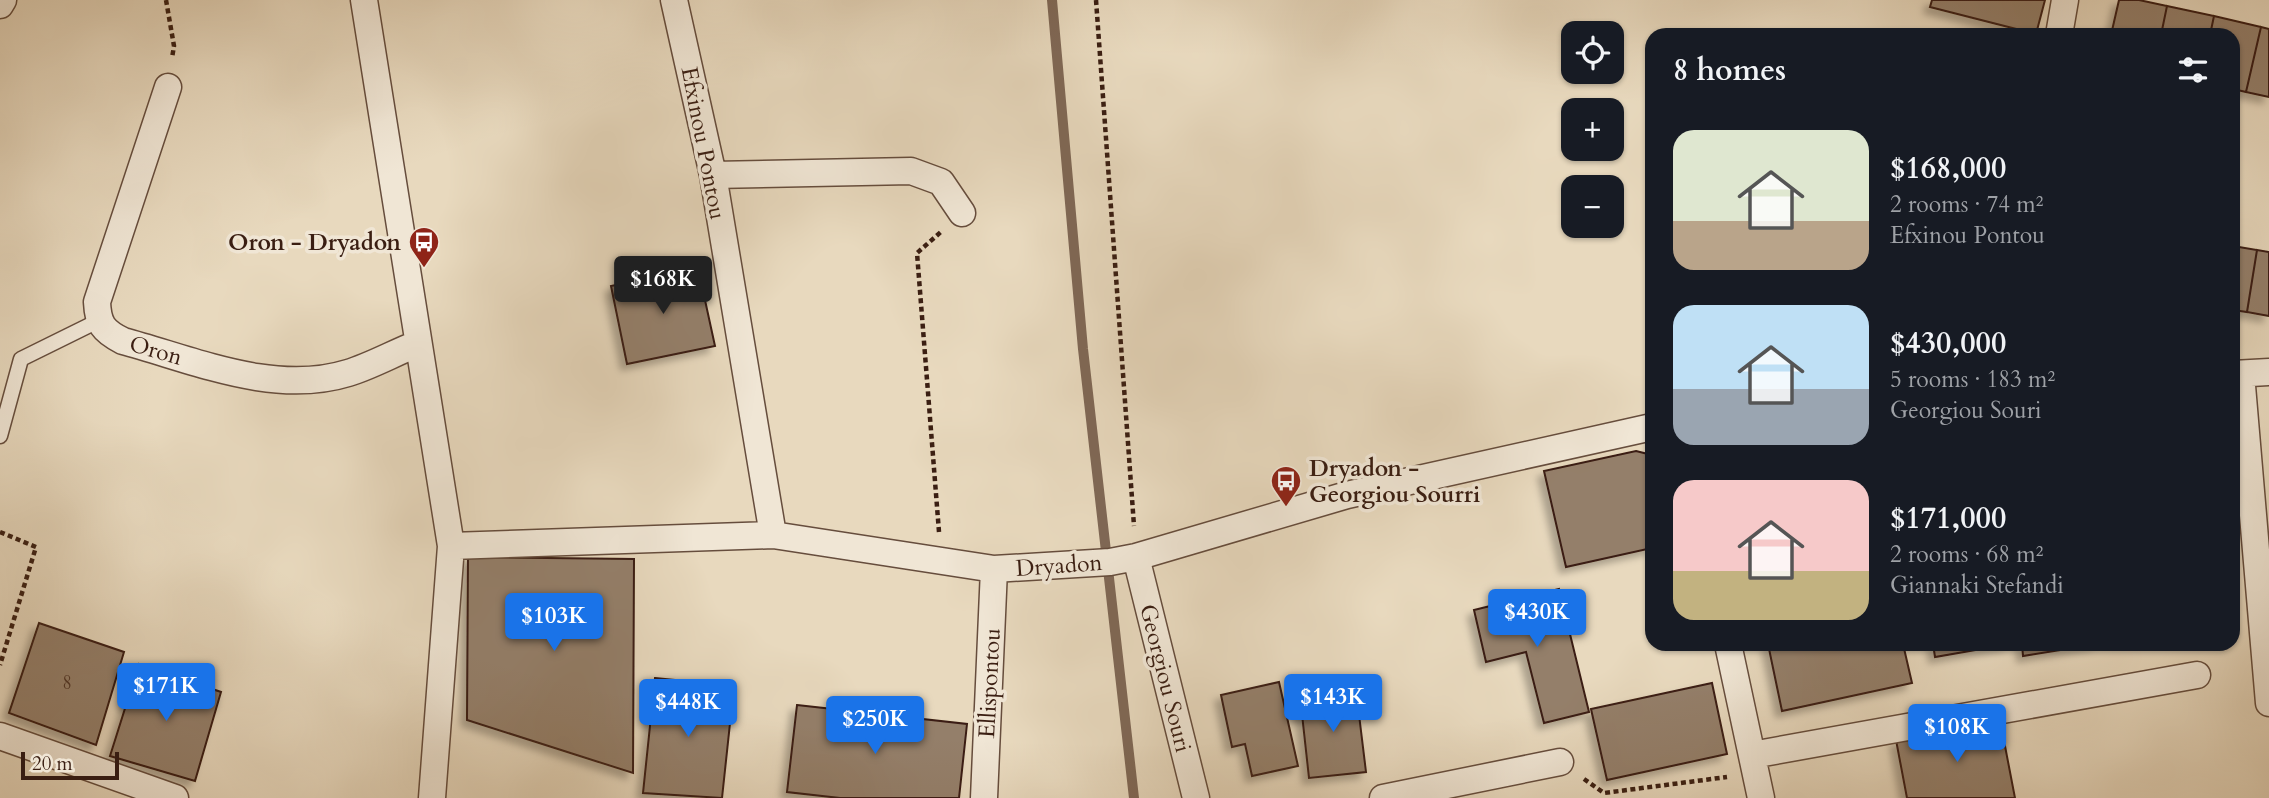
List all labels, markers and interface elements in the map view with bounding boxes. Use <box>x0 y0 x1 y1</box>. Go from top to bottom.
map controls <box>1561 21 1624 238</box>
button: locate <box>1561 21 1624 84</box>
text: 8 homes <box>1673 50 1786 91</box>
icon: filters <box>2174 51 2212 89</box>
street label: Efxinou Pontou <box>674 64 733 222</box>
button: + <box>1561 98 1624 161</box>
text: $168,000 <box>1890 148 2006 189</box>
icon: home <box>1729 158 1813 242</box>
button: − <box>1561 175 1624 238</box>
text: 2 rooms · 74 m² <box>1890 189 2043 220</box>
text: Efxinou Pontou <box>1890 220 2045 251</box>
bus stop icon: Oron - Dryadon <box>407 225 441 269</box>
place label: Oron - Dryadon <box>228 227 401 258</box>
pin: $168K <box>614 256 712 316</box>
text: $168K <box>630 263 696 294</box>
text: $430,000 <box>1890 323 2006 364</box>
street label: Oron <box>126 328 186 373</box>
icon: home <box>1729 333 1813 417</box>
text: 5 rooms · 183 m² <box>1890 364 2055 395</box>
text: Georgiou Souri <box>1890 395 2042 426</box>
place label: Dryadon - Georgiou Sourri <box>1309 453 1480 510</box>
bus stop icon: Dryadon - Georgiou Sourri <box>1269 464 1303 508</box>
text: $171,000 <box>1890 498 2006 539</box>
icon: home <box>1729 508 1813 592</box>
text: 2 rooms · 68 m² <box>1890 539 2043 570</box>
street label: Dryadon <box>1015 547 1103 584</box>
text: Giannaki Stefandi <box>1890 570 2064 601</box>
pin: $430K <box>1488 590 1586 649</box>
pin: $103K <box>505 594 603 653</box>
text: $430K <box>1504 596 1570 627</box>
text: $103K <box>521 600 587 631</box>
street label: Georgiou Souri <box>1132 601 1199 755</box>
street label: Ellispontou <box>971 627 1008 739</box>
pin: $171K <box>117 664 215 723</box>
house number: 8 <box>62 670 72 696</box>
text: $171K <box>133 670 199 701</box>
pin: $143K <box>1284 674 1382 734</box>
pin: $448K <box>639 680 737 739</box>
text: $143K <box>1300 681 1366 712</box>
text: $448K <box>655 686 721 717</box>
pin: $250K <box>826 696 924 756</box>
text: $250K <box>842 703 908 734</box>
pin: $108K <box>1908 704 2006 764</box>
text: $108K <box>1924 711 1990 742</box>
scale bar <box>21 749 119 781</box>
text: 20 m <box>32 751 73 777</box>

